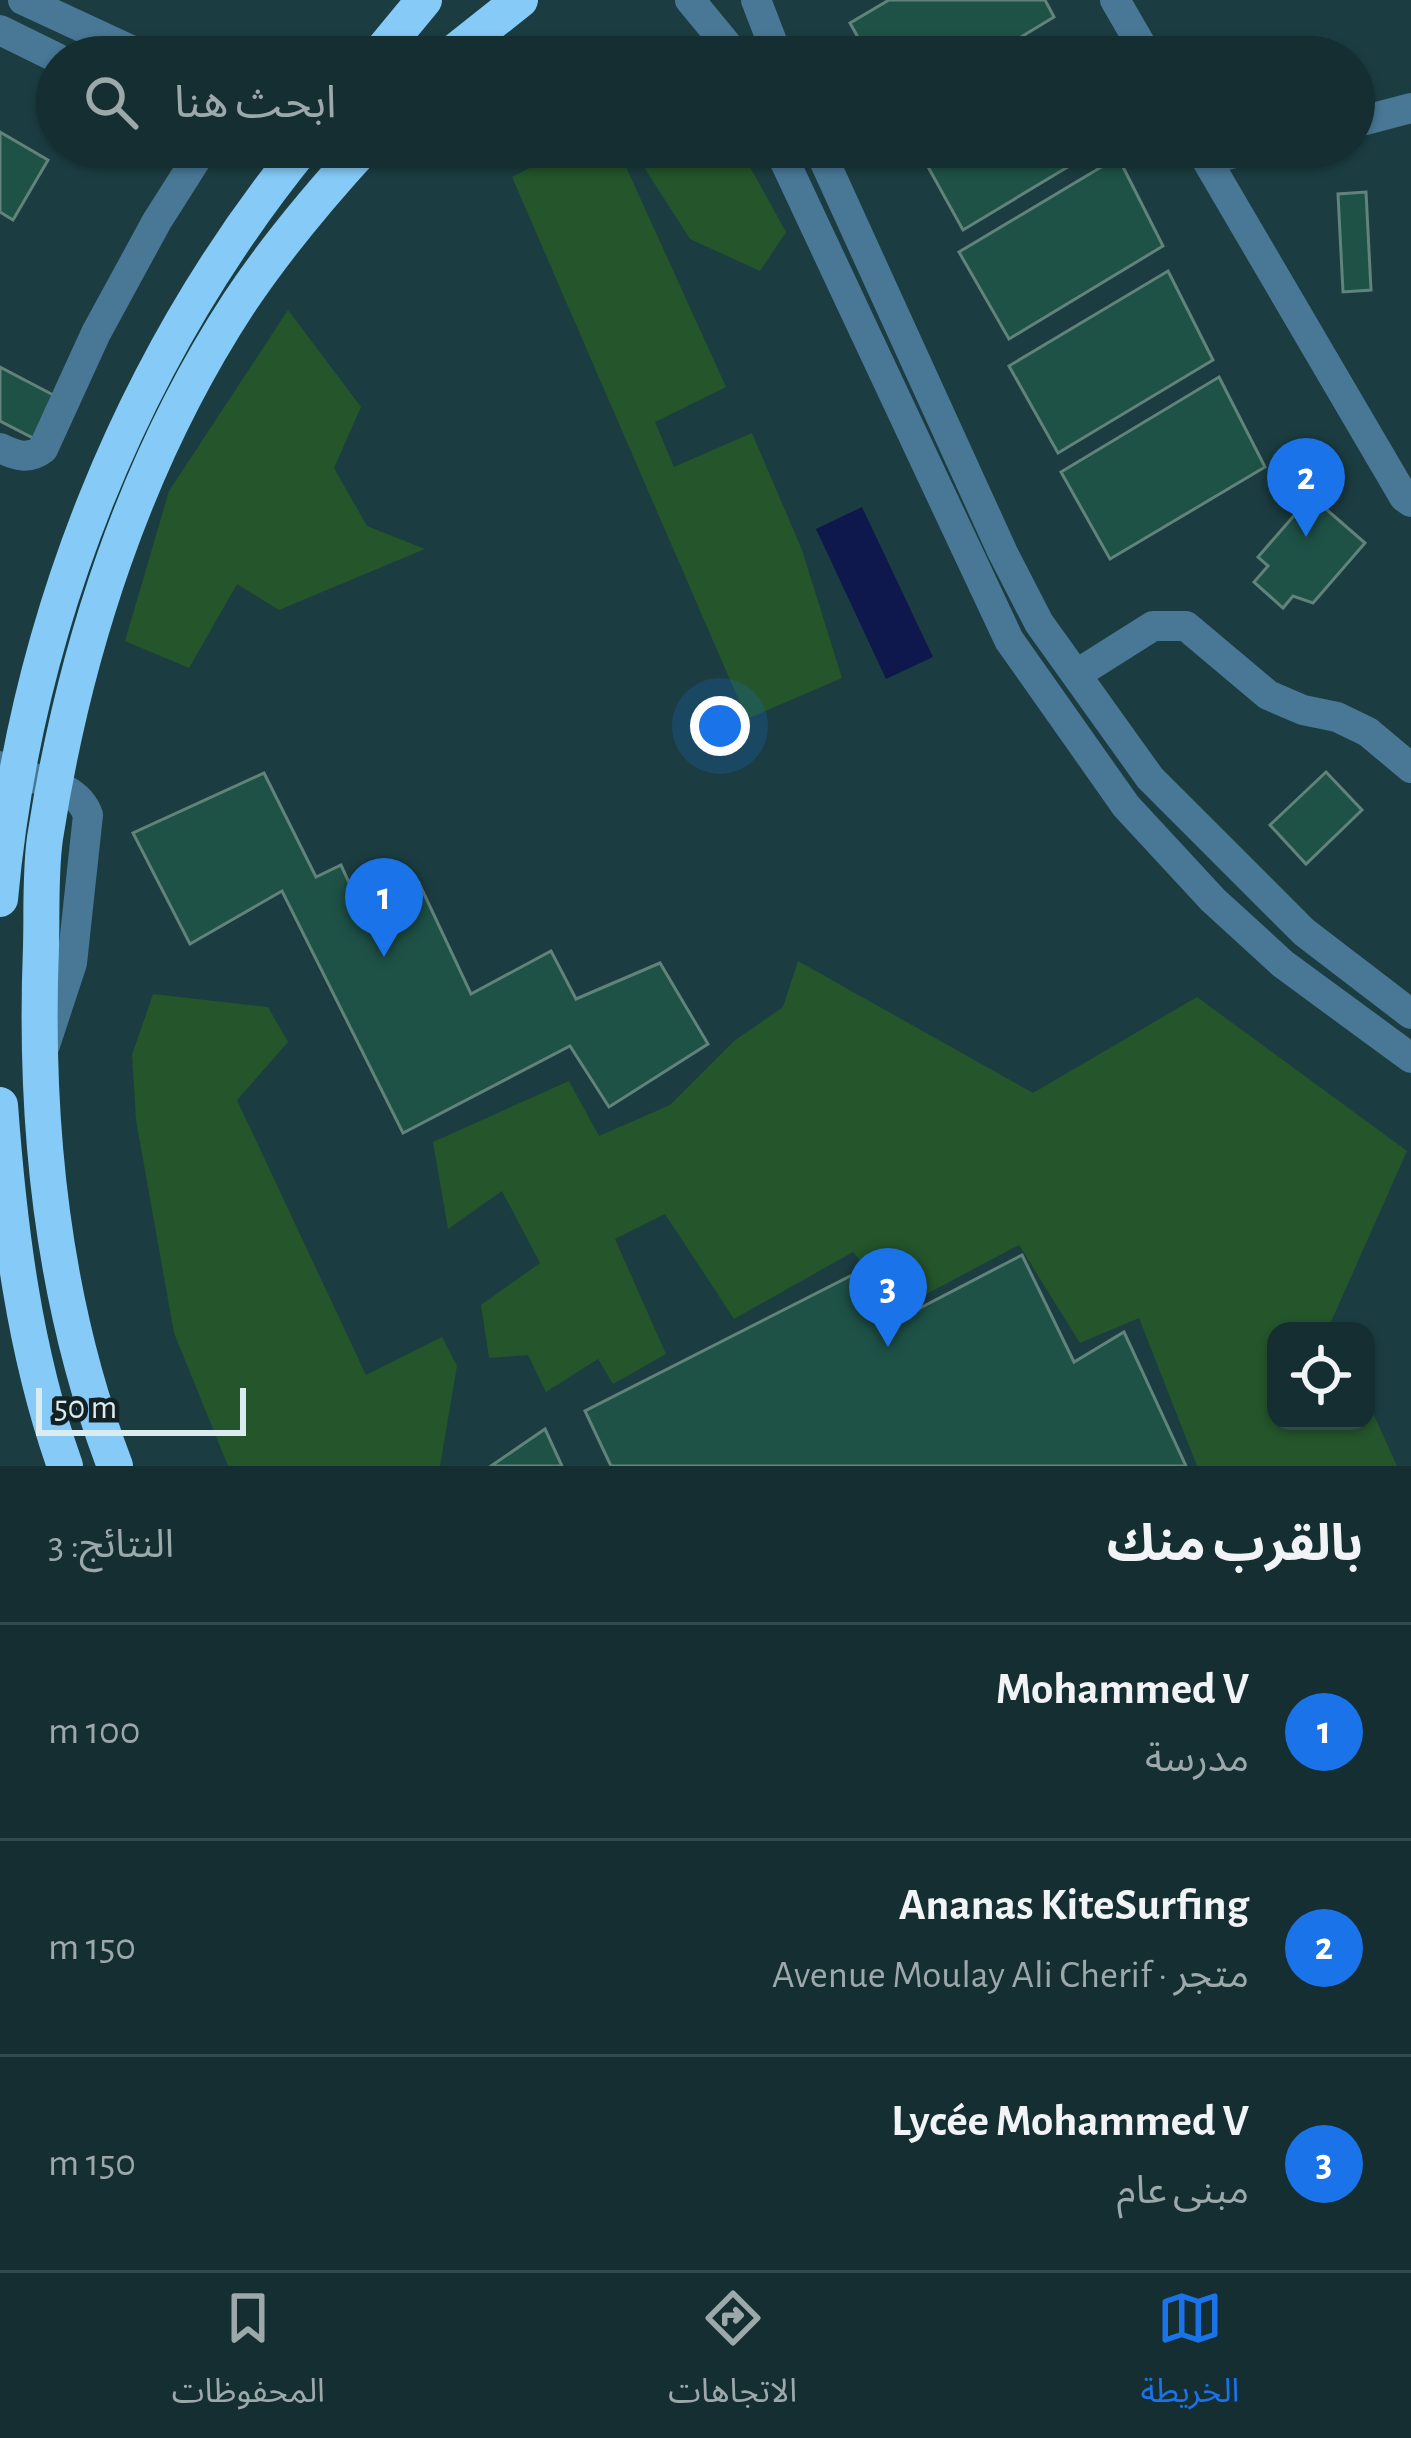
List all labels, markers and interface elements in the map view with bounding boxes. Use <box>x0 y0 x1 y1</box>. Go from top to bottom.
search box <box>36 36 1375 168</box>
icon: search <box>78 69 144 135</box>
text: ابحث هنا <box>174 81 336 126</box>
pin: 2 <box>1267 438 1345 537</box>
your location <box>690 696 750 756</box>
pin: 1 <box>345 858 423 957</box>
pin: 3 <box>849 1248 927 1347</box>
map controls <box>1267 1322 1375 1430</box>
button: locate <box>1267 1322 1375 1430</box>
scale bar <box>36 1382 246 1435</box>
text: 50 m <box>54 1392 117 1425</box>
text: بالقرب منك <box>1107 1519 1363 1570</box>
text: النتائج: 3 <box>48 1526 174 1565</box>
text: Mohammed V <box>996 1667 1249 1712</box>
text: 100 m <box>48 1712 140 1751</box>
text: 1 <box>1317 1712 1331 1751</box>
text: مدرسة <box>1145 1740 1249 1779</box>
text: Ananas KiteSurfing <box>899 1883 1249 1928</box>
text: 150 m <box>48 1928 136 1967</box>
text: 2 <box>1315 1928 1333 1967</box>
text: متجر · Avenue Moulay Ali Cherif <box>772 1956 1249 1995</box>
text: Lycée Mohammed V <box>891 2099 1249 2144</box>
text: 150 m <box>48 2144 136 2183</box>
text: 3 <box>1316 2144 1332 2183</box>
text: مبنى عام <box>1117 2172 1249 2211</box>
tab: المحفوظات <box>172 2285 325 2426</box>
tab: الاتجاهات <box>668 2285 797 2426</box>
tab: الخريطة <box>1140 2285 1239 2426</box>

